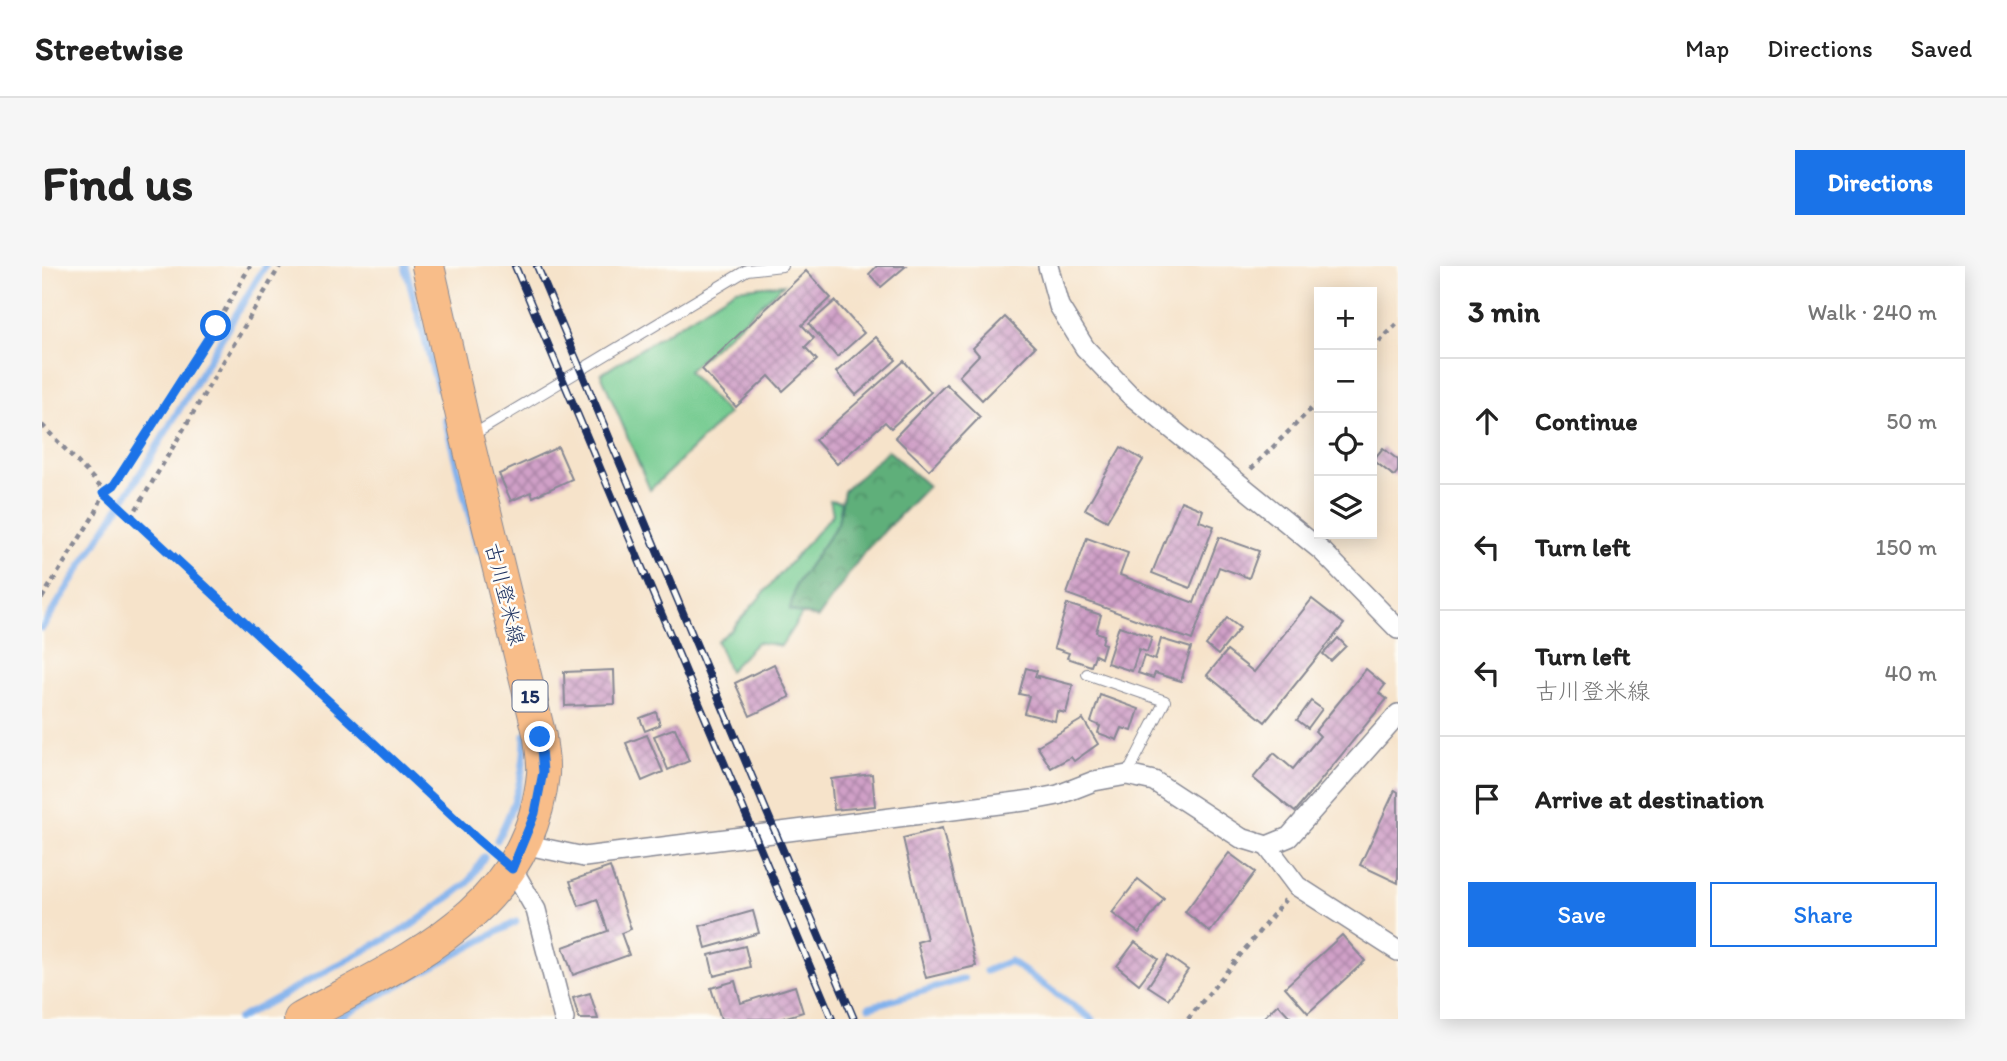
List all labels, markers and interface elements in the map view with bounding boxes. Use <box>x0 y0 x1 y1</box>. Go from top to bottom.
text: Streetwise <box>35 29 184 68</box>
text: Map <box>1685 34 1729 63</box>
text: Directions <box>1767 34 1873 63</box>
text: Saved <box>1911 34 1972 63</box>
button: Directions <box>1795 150 1965 215</box>
text: Find us <box>42 153 193 212</box>
map controls <box>1314 287 1377 539</box>
button: + <box>1314 287 1377 350</box>
text: 3 min <box>1468 293 1540 330</box>
text: Walk · 240 m <box>1807 298 1937 326</box>
route start <box>200 310 231 341</box>
button: − <box>1314 350 1377 413</box>
icon: ahead <box>1468 402 1506 440</box>
text: Continue <box>1535 405 1638 437</box>
text: 50 m <box>1886 407 1937 435</box>
button: locate <box>1314 413 1377 476</box>
button: layers <box>1314 476 1377 539</box>
icon: left <box>1468 528 1506 566</box>
text: Turn left <box>1535 531 1631 563</box>
text: 150 m <box>1876 533 1937 561</box>
street label: 古川登米線 <box>481 540 530 648</box>
text: Turn left <box>1535 640 1631 672</box>
icon: left <box>1468 654 1506 692</box>
text: 40 m <box>1884 659 1937 687</box>
text: 古川登米線 <box>1535 677 1650 705</box>
road number: 15 <box>512 680 547 712</box>
route end <box>524 721 555 752</box>
icon: arrive <box>1468 780 1506 818</box>
text: Arrive at destination <box>1535 783 1764 815</box>
button: Save <box>1468 882 1696 947</box>
button: Share <box>1710 882 1937 947</box>

